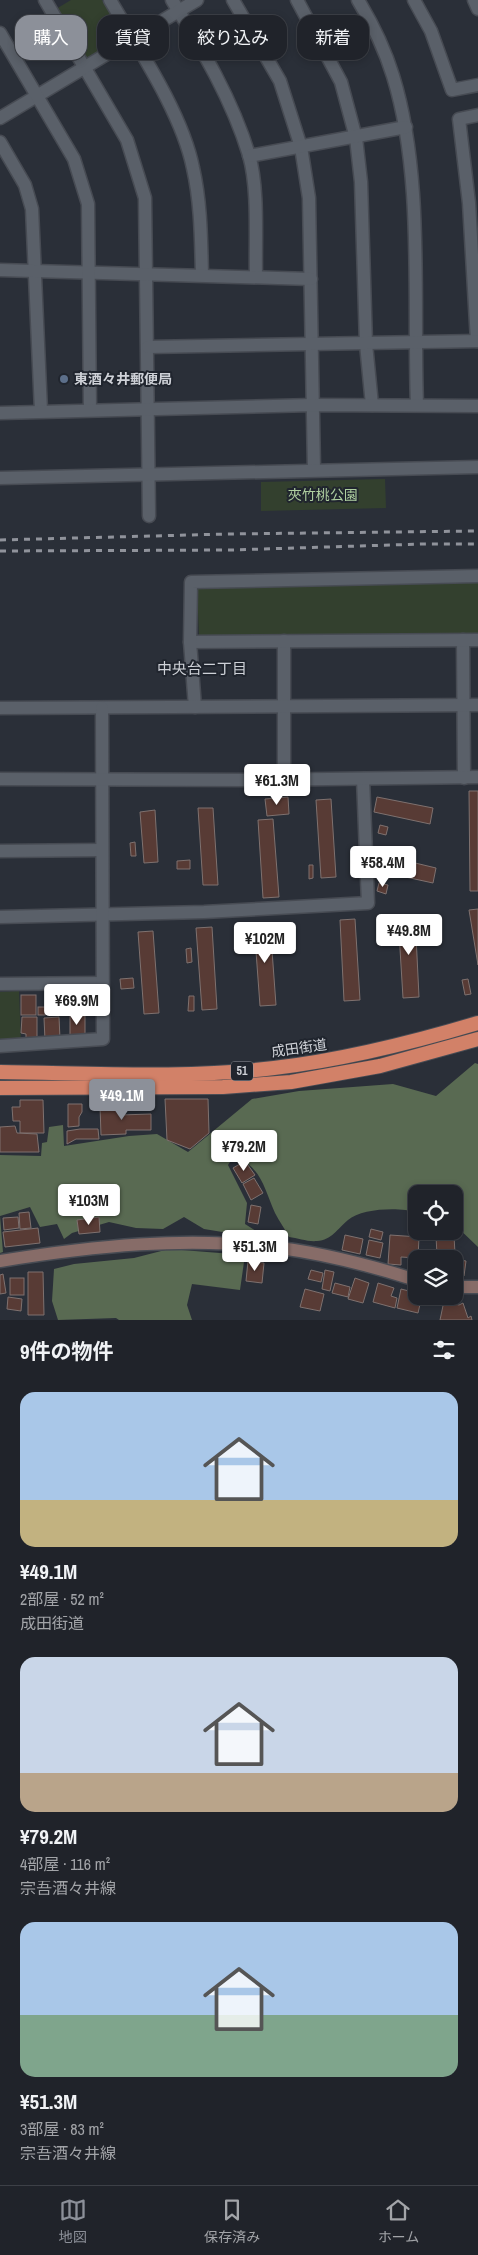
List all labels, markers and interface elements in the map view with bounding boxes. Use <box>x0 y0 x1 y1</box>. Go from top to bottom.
chip: 購入 <box>15 15 87 60</box>
chip: 賃貸 <box>97 15 169 60</box>
chip: 絞り込み <box>179 15 287 60</box>
chip: 新着 <box>297 15 369 60</box>
place label: 東酒々井郵便局 <box>74 370 172 388</box>
marker: 東酒々井郵便局 <box>58 373 70 385</box>
park label: 夾竹桃公園 <box>288 486 358 504</box>
district label: 中央台二丁目 <box>157 658 247 679</box>
pin: ¥61.3M <box>236 764 318 806</box>
text: ¥61.3M <box>255 769 299 791</box>
pin: ¥58.4M <box>342 846 424 888</box>
text: ¥58.4M <box>361 851 405 873</box>
pin: ¥49.8M <box>368 914 450 956</box>
text: ¥49.8M <box>387 919 431 941</box>
pin: ¥102M <box>230 922 300 964</box>
text: ¥102M <box>245 927 285 949</box>
pin: ¥69.9M <box>36 984 118 1026</box>
text: ¥69.9M <box>55 989 99 1011</box>
street label: 成田街道 <box>270 1035 328 1061</box>
road number: 51 <box>231 1062 253 1080</box>
pin: ¥49.1M <box>81 1078 163 1121</box>
text: ¥49.1M <box>100 1084 144 1106</box>
pin: ¥79.2M <box>203 1130 285 1172</box>
text: ¥79.2M <box>222 1135 266 1157</box>
pin: ¥103M <box>54 1184 124 1226</box>
map controls <box>408 1185 463 1305</box>
button: locate <box>408 1185 463 1240</box>
text: ¥103M <box>69 1189 109 1211</box>
pin: ¥51.3M <box>214 1230 296 1272</box>
text: ¥51.3M <box>233 1235 277 1257</box>
button: layers <box>408 1250 463 1305</box>
icon: filters <box>430 1336 458 1364</box>
text: 9件の物件 <box>20 1337 114 1366</box>
icon: home <box>194 1424 284 1514</box>
text: ¥49.1M <box>20 1557 77 1586</box>
text: 2部屋 · 52 m² <box>20 1588 104 1610</box>
text: 成田街道 <box>20 1612 84 1634</box>
icon: home <box>194 1689 284 1779</box>
text: ¥79.2M <box>20 1822 77 1851</box>
text: 4部屋 · 116 m² <box>20 1853 110 1875</box>
text: 宗吾酒々井線 <box>20 1877 116 1899</box>
icon: home <box>194 1954 284 2044</box>
text: ¥51.3M <box>20 2087 77 2116</box>
text: 3部屋 · 83 m² <box>20 2118 104 2140</box>
text: 宗吾酒々井線 <box>20 2142 116 2164</box>
tab: 地図 <box>59 2196 87 2246</box>
tab: 保存済み <box>204 2196 260 2246</box>
tab: ホーム <box>378 2196 419 2246</box>

